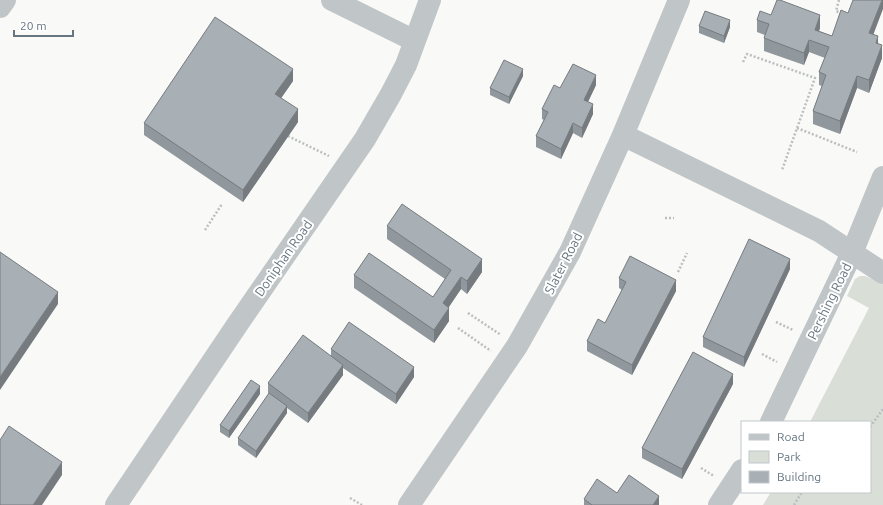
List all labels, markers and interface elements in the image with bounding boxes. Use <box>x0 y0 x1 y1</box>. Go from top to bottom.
scale bar <box>14 12 73 38</box>
text: 20 m <box>20 19 47 32</box>
street label: Doniphan Road <box>252 217 314 299</box>
street label: Slater Road <box>542 230 584 296</box>
street label: Pershing Road <box>804 260 854 342</box>
legend <box>741 421 871 493</box>
text: Road <box>777 430 805 443</box>
text: Park <box>777 450 801 463</box>
text: Building <box>777 470 821 483</box>

